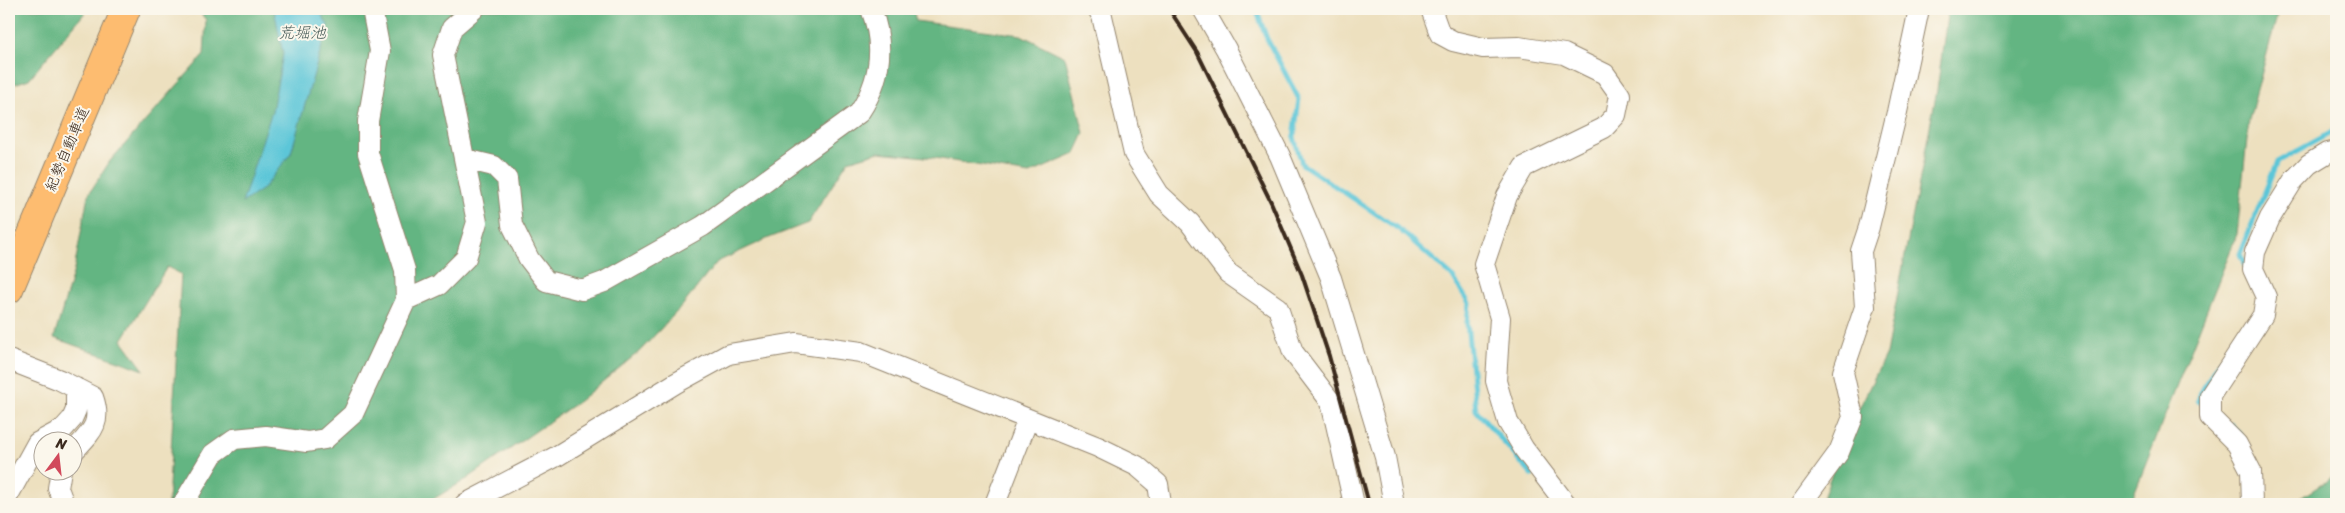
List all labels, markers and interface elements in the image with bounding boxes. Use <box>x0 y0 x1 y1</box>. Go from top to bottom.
water label: 荒堀池 <box>278 18 327 47</box>
street label: 紀勢自動車道 <box>37 102 97 196</box>
north arrow <box>32 430 82 480</box>
text: N <box>52 430 69 457</box>

